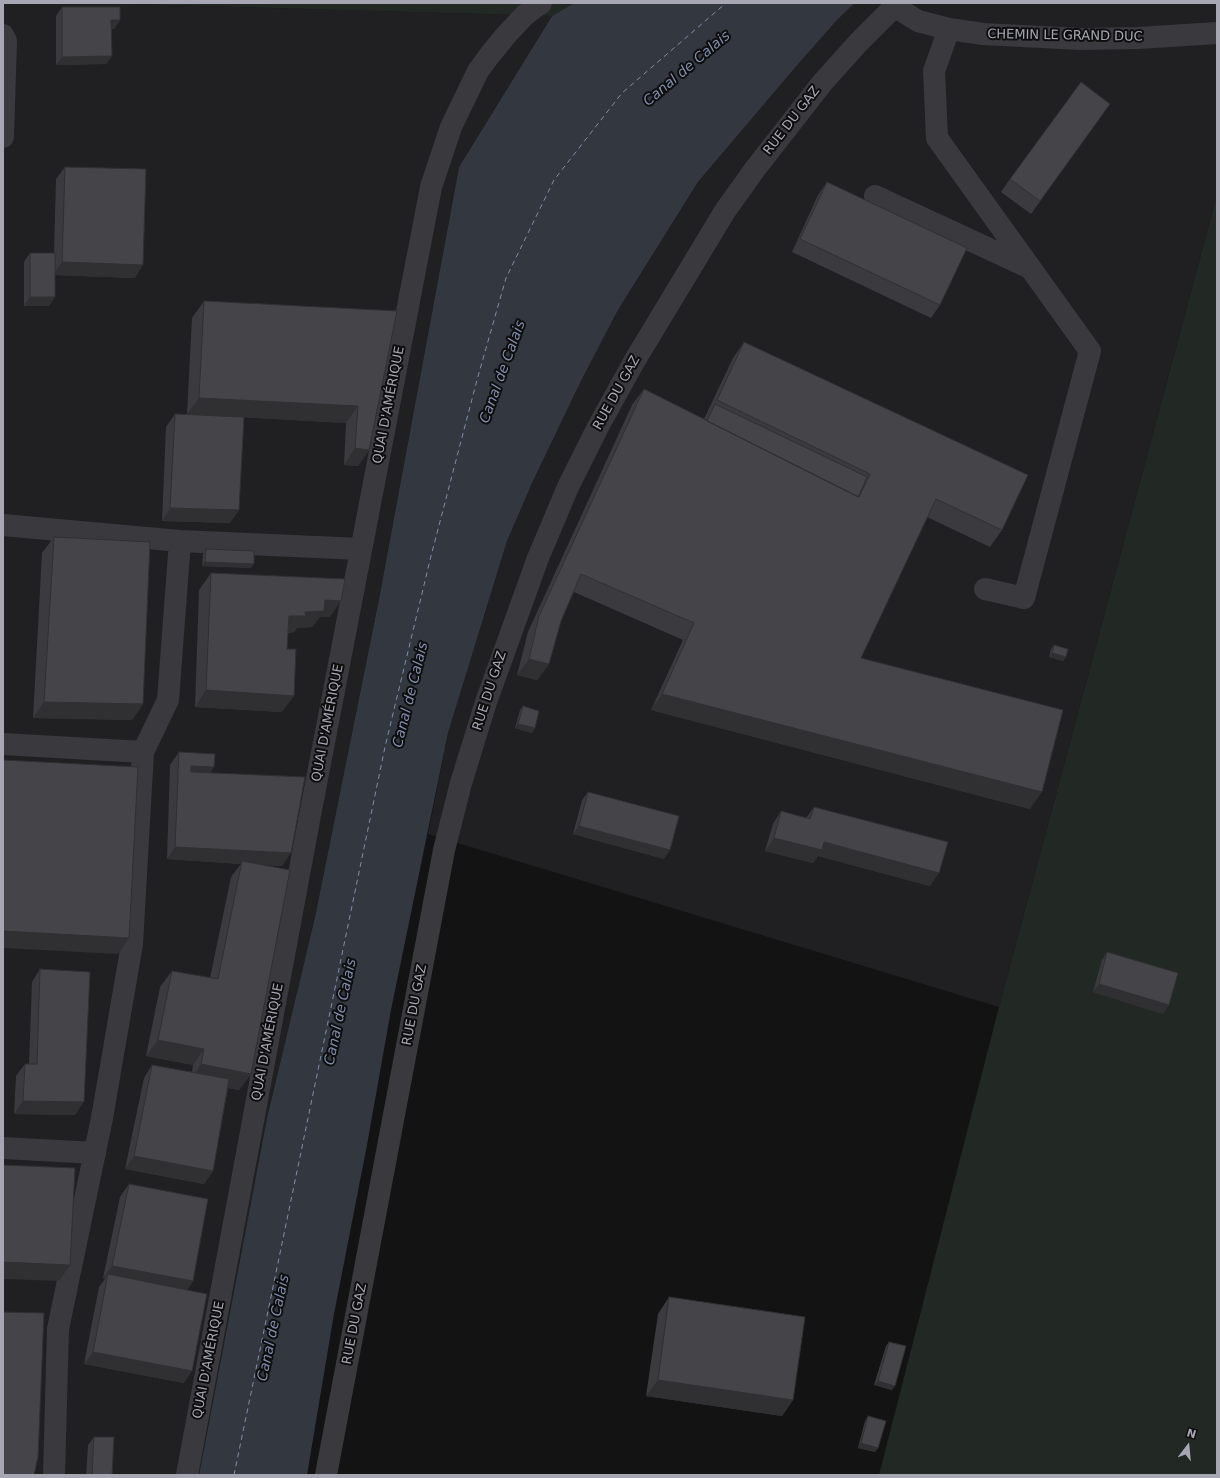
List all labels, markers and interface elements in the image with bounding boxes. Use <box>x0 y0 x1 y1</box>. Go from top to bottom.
street label: CHEMIN LE GRAND DUC <box>987 27 1143 45</box>
water label: Canal de Calais <box>640 28 734 110</box>
street label: RUE DU GAZ <box>760 84 824 158</box>
water label: Canal de Calais <box>477 318 529 426</box>
street label: QUAI D'AMÉRIQUE <box>370 345 408 465</box>
street label: RUE DU GAZ <box>590 353 644 433</box>
water label: Canal de Calais <box>390 641 432 749</box>
street label: RUE DU GAZ <box>470 649 510 733</box>
street label: QUAI D'AMÉRIQUE <box>309 663 347 783</box>
water label: Canal de Calais <box>322 957 360 1067</box>
street label: RUE DU GAZ <box>399 963 431 1047</box>
street label: QUAI D'AMÉRIQUE <box>249 982 287 1102</box>
water label: Canal de Calais <box>255 1273 293 1383</box>
street label: RUE DU GAZ <box>339 1282 371 1366</box>
street label: QUAI D'AMÉRIQUE <box>190 1300 228 1420</box>
north arrow <box>1168 1426 1208 1466</box>
text: N <box>1185 1426 1198 1442</box>

